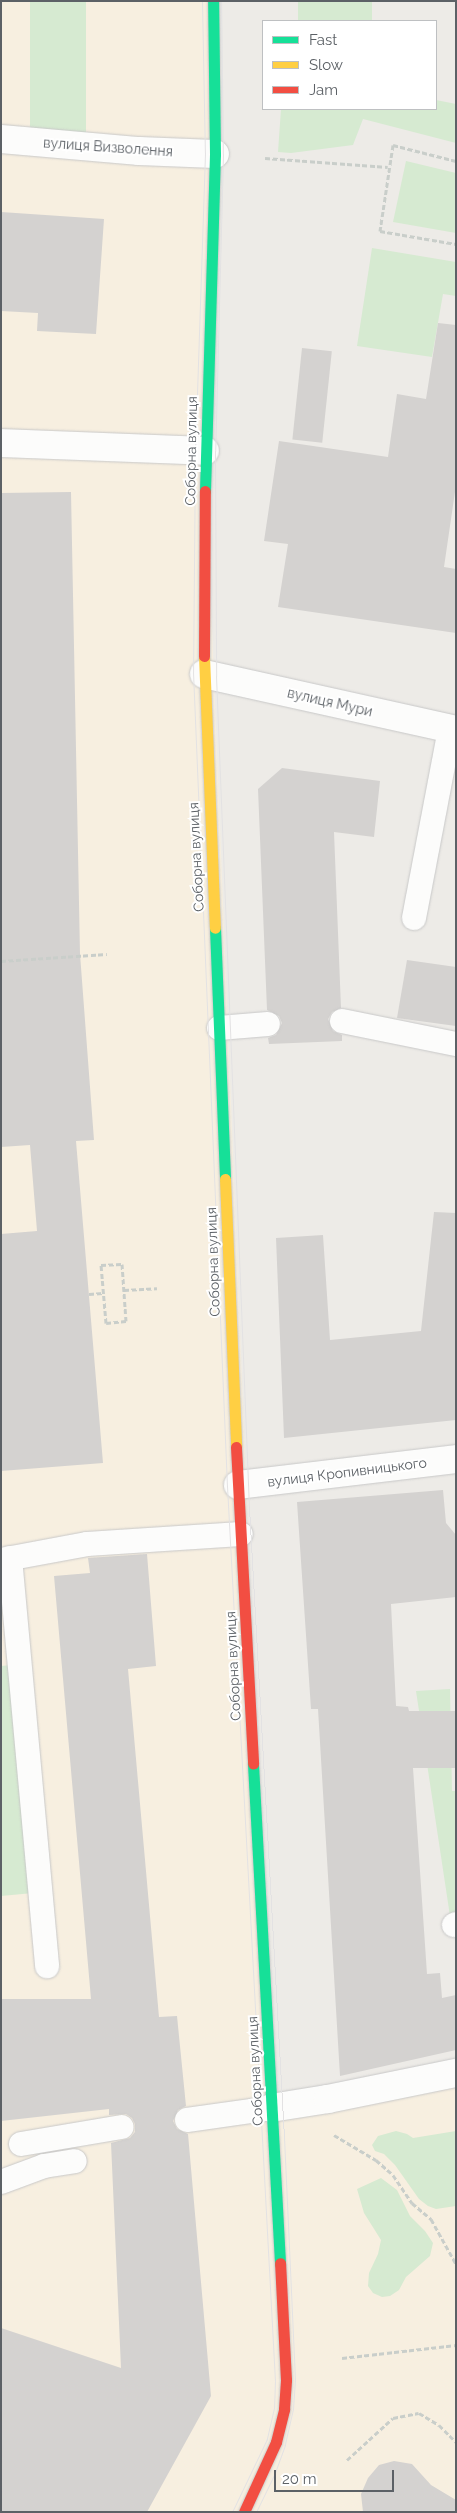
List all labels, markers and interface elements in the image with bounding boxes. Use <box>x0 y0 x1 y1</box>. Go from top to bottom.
legend <box>262 20 437 110</box>
text: Fast <box>309 31 337 49</box>
text: Slow <box>309 56 343 74</box>
text: Jam <box>309 81 338 99</box>
street label: вулиця Визволення <box>43 134 173 160</box>
street label: Соборна вулиця <box>182 396 200 506</box>
street label: вулиця Мури <box>286 684 374 720</box>
street label: Соборна вулиця <box>185 802 207 912</box>
street label: Соборна вулиця <box>203 1207 223 1317</box>
street label: вулиця Кропивницького <box>266 1454 428 1490</box>
street label: Соборна вулиця <box>222 1611 244 1721</box>
street label: Соборна вулиця <box>244 2016 266 2126</box>
scale bar <box>277 2460 397 2492</box>
text: 20 m <box>282 2470 317 2488</box>

